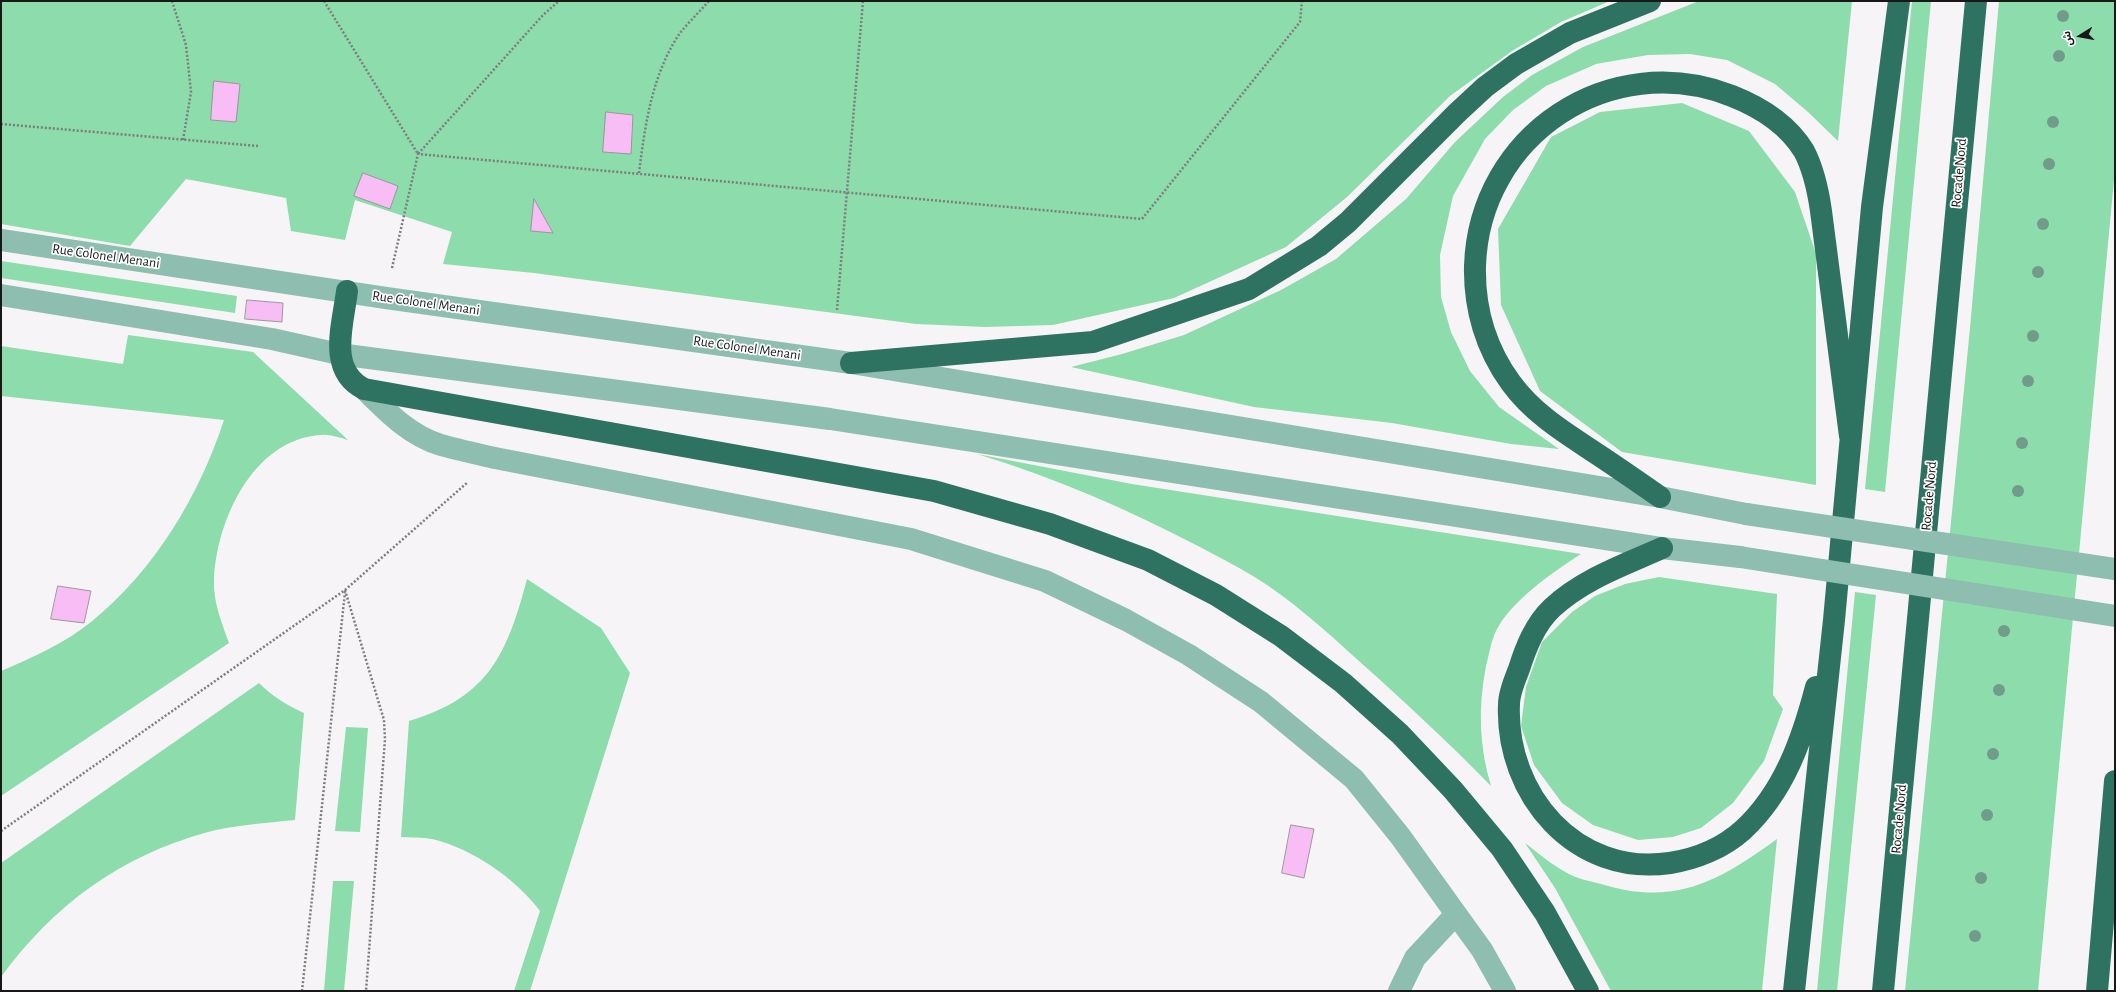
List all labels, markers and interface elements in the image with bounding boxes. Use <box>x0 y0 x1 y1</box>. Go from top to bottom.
north arrow <box>2060 16 2100 56</box>
text: ش <box>2061 30 2075 47</box>
street label: Rocade Nord <box>1948 138 1970 208</box>
street label: Rue Colonel Menani <box>51 240 161 272</box>
street label: Rue Colonel Menani <box>371 287 481 319</box>
street label: Rue Colonel Menani <box>692 332 802 364</box>
street label: Rocade Nord <box>1918 461 1940 531</box>
street label: Rocade Nord <box>1888 784 1910 854</box>

